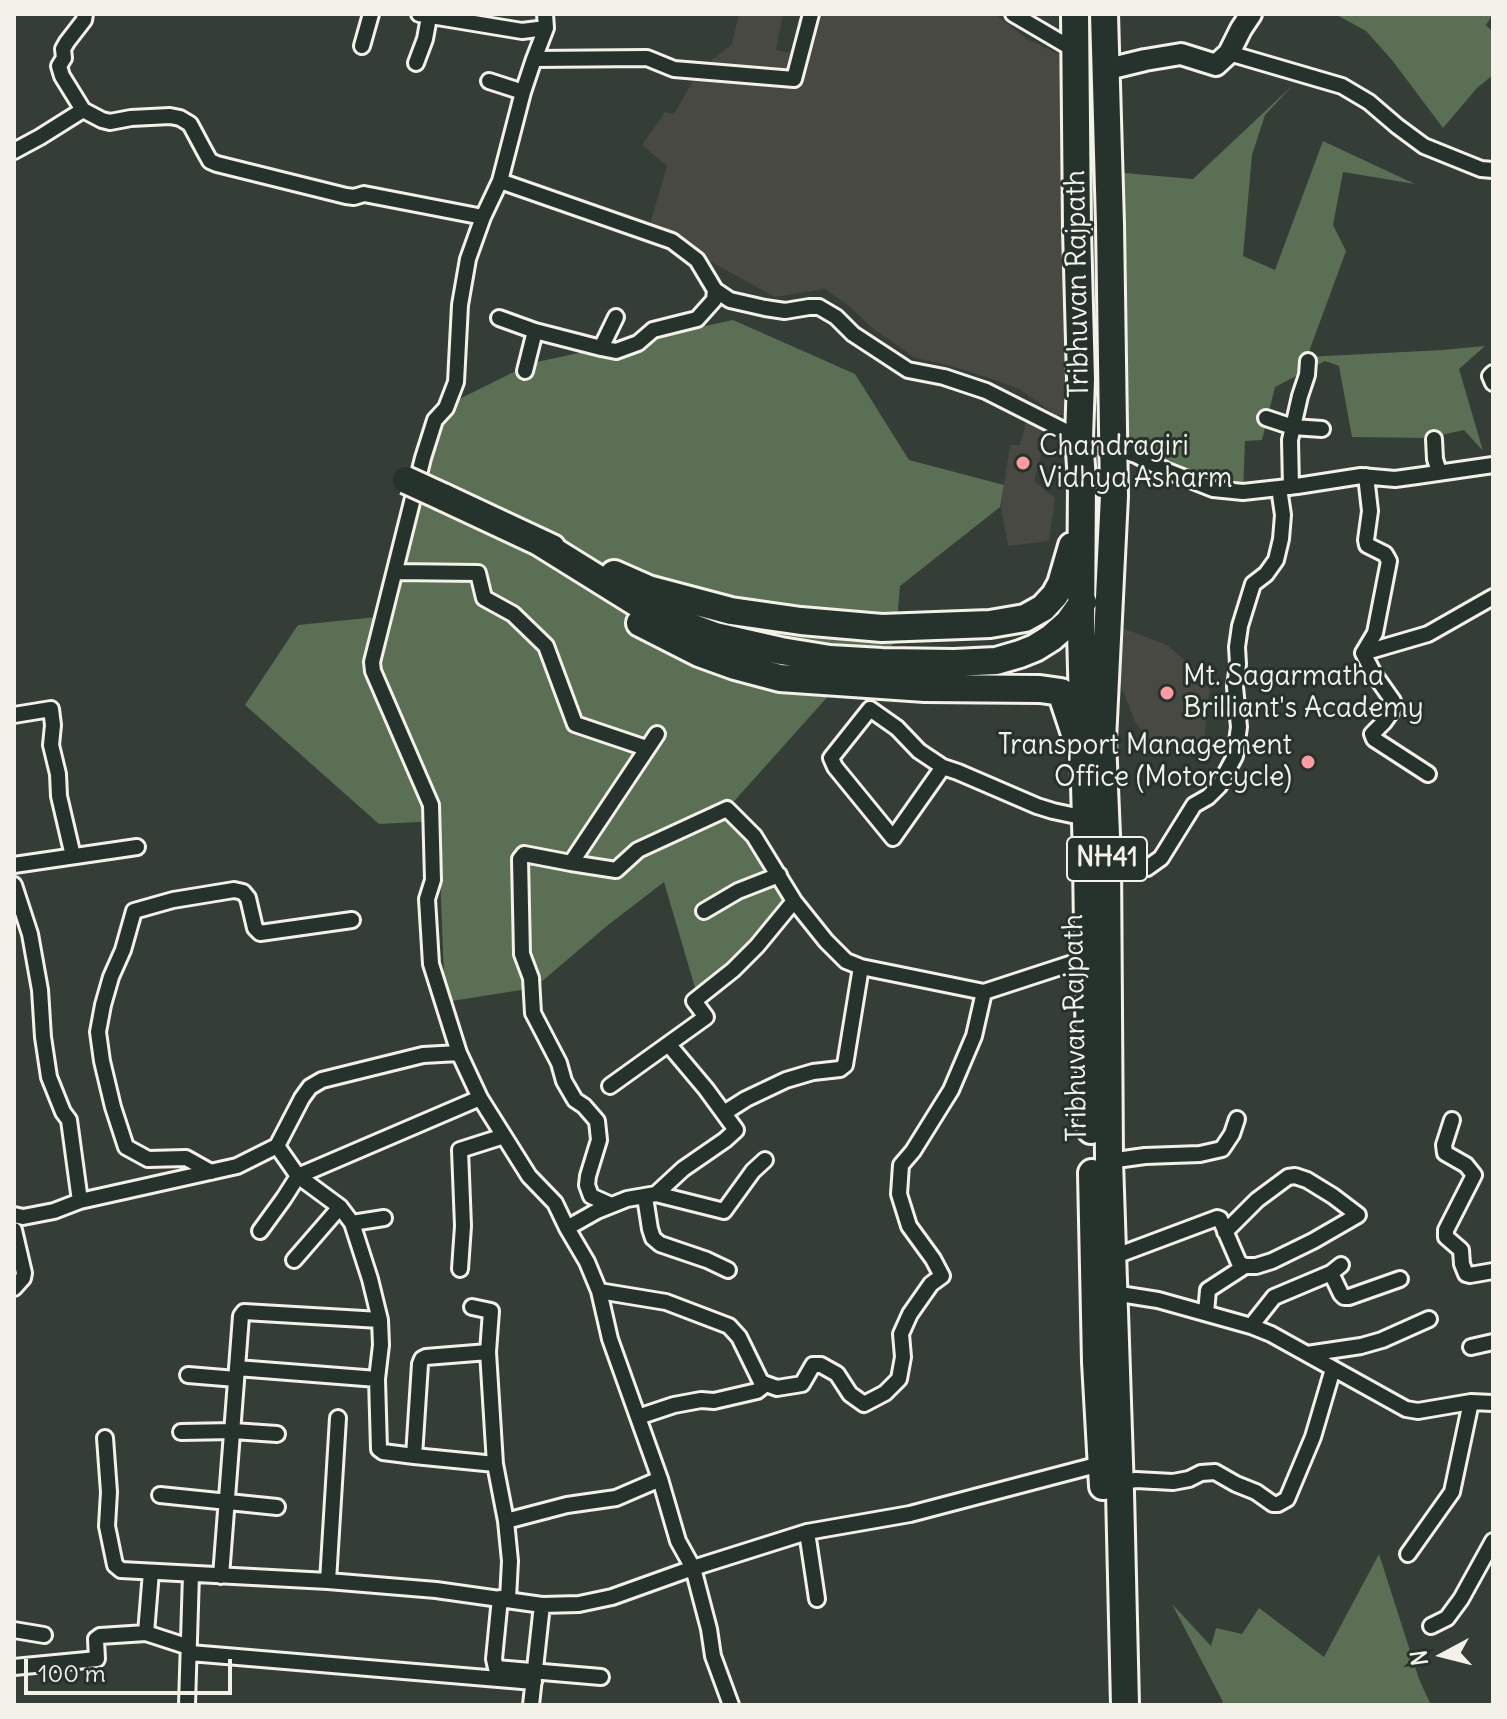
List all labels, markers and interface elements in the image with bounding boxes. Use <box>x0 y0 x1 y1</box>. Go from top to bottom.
street label: Tribhuvan Rajpath <box>1059 170 1097 398</box>
place label: Chandragiri Vidhya Asharm <box>1039 430 1233 496</box>
marker: Chandragiri Vidhya Asharm <box>1014 454 1032 472</box>
place label: Mt. Sagarmatha Brilliant's Academy <box>1183 660 1424 726</box>
marker: Mt. Sagarmatha Brilliant's Academy <box>1158 684 1176 702</box>
place label: Transport Management Office (Motorcycle) <box>998 729 1292 795</box>
marker: Transport Management Office (Motorcycle) <box>1299 753 1317 771</box>
road number: NH41 <box>1067 837 1147 881</box>
street label: Tribhuvan Rajpath <box>1057 914 1095 1142</box>
north arrow <box>1403 1615 1483 1695</box>
scale bar <box>28 1643 236 1693</box>
text: N <box>1404 1649 1434 1667</box>
text: 100 m <box>38 1658 106 1688</box>

